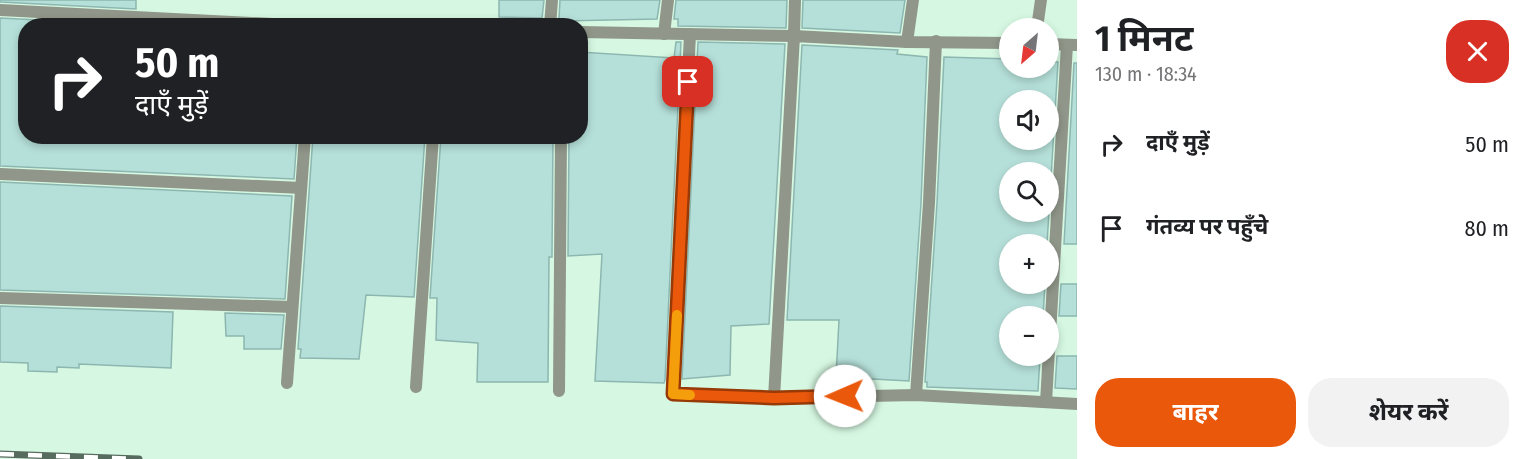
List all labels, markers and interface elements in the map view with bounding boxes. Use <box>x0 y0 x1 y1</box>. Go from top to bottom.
text: 1 मिनट <box>1095 17 1193 61</box>
north arrow <box>999 18 1059 78</box>
map controls <box>999 18 1059 366</box>
button: close <box>1446 20 1509 83</box>
text: 50 m <box>135 38 219 88</box>
icon: right <box>36 42 114 120</box>
pin <box>662 56 713 107</box>
text: 130 m · 18:34 <box>1095 62 1197 86</box>
icon: arrive <box>671 65 704 98</box>
text: दाएँ मुड़ें <box>135 89 208 121</box>
button: sound <box>999 90 1059 150</box>
icon: right <box>1095 128 1128 161</box>
text: दाएँ मुड़ें <box>1146 129 1210 156</box>
text: 50 m <box>1465 131 1509 158</box>
button: search <box>999 162 1059 222</box>
icon: arrive <box>1095 212 1128 245</box>
text: गंतव्य पर पहुँचे <box>1146 213 1268 240</box>
text: 80 m <box>1464 215 1509 242</box>
button: + <box>999 234 1059 294</box>
button: − <box>999 306 1059 366</box>
position arrow <box>813 364 877 428</box>
button: बाहर <box>1095 378 1296 447</box>
button: शेयर करें <box>1308 378 1509 447</box>

